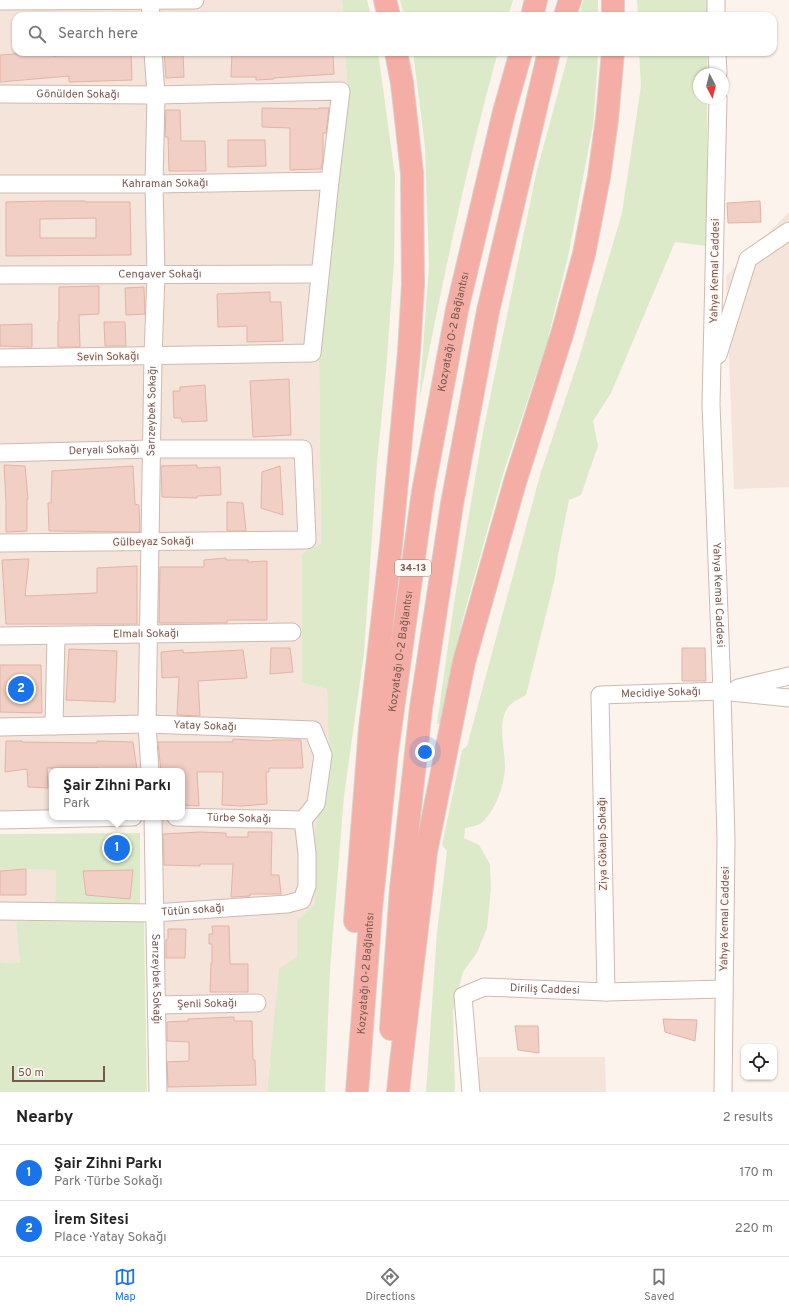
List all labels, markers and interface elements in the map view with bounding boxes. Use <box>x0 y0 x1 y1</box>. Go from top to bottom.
search box <box>12 12 777 56</box>
icon: search <box>26 23 48 45</box>
text: Search here <box>58 25 138 44</box>
north arrow <box>693 68 729 104</box>
street label: Gönülden Sokağı <box>36 87 120 102</box>
street label: Kahraman Sokağı <box>122 176 208 191</box>
street label: Yahya Kemal Caddesi <box>707 218 723 324</box>
street label: Cengaver Sokağı <box>118 267 202 282</box>
street label: Kozyatağı O-2 Bağlantısı <box>435 270 473 393</box>
street label: Sevin Sokağı <box>77 349 139 365</box>
street label: Sarızeybek Sokağı <box>144 366 160 456</box>
street label: Deryalı Sokağı <box>68 442 139 458</box>
street label: Gülbeyaz Sokağı <box>112 534 194 550</box>
street label: Yahya Kemal Caddesi <box>709 542 727 648</box>
road number: 34-13 <box>395 560 431 576</box>
street label: Kozyatağı O-2 Bağlantısı <box>386 590 416 713</box>
street label: Elmalı Sokağı <box>113 627 179 641</box>
pin: 2 <box>8 674 34 704</box>
street label: Mecidiye Sokağı <box>621 685 701 701</box>
street label: Yatay Sokağı <box>173 718 237 734</box>
your location <box>415 742 435 762</box>
popup <box>49 768 185 820</box>
text: Şair Zihni Parkı <box>63 777 171 796</box>
text: Park <box>63 796 90 812</box>
street label: Ziya Gökalp Sokağı <box>595 797 611 891</box>
street label: Türbe Sokağı <box>207 811 271 826</box>
pin: 1 <box>104 833 130 863</box>
street label: Yahya Kemal Caddesi <box>717 866 733 972</box>
street label: Tütün sokağı <box>161 901 225 919</box>
street label: Kozyatağı O-2 Bağlantısı <box>354 912 378 1035</box>
street label: Sarızeybek Sokağı <box>148 934 164 1024</box>
street label: Diriliş Caddesi <box>509 981 580 998</box>
street label: Şenli Sokağı <box>177 996 237 1012</box>
map controls <box>741 1044 777 1080</box>
button: locate <box>741 1044 777 1080</box>
scale bar <box>12 1064 105 1083</box>
text: 50 m <box>18 1066 44 1080</box>
text: Nearby <box>16 1107 73 1129</box>
text: 2 results <box>723 1110 773 1126</box>
text: Şair Zihni Parkı <box>54 1155 162 1174</box>
text: 1 <box>26 1165 32 1181</box>
text: 170 m <box>739 1165 773 1181</box>
text: Park · Türbe Sokağı <box>54 1174 162 1190</box>
text: İrem Sitesi <box>54 1211 129 1230</box>
text: 2 <box>25 1221 33 1237</box>
text: 220 m <box>735 1221 773 1237</box>
text: Place · Yatay Sokağı <box>54 1230 167 1246</box>
tab: Map <box>114 1266 136 1304</box>
tab: Directions <box>365 1266 415 1304</box>
tab: Saved <box>644 1266 675 1304</box>

